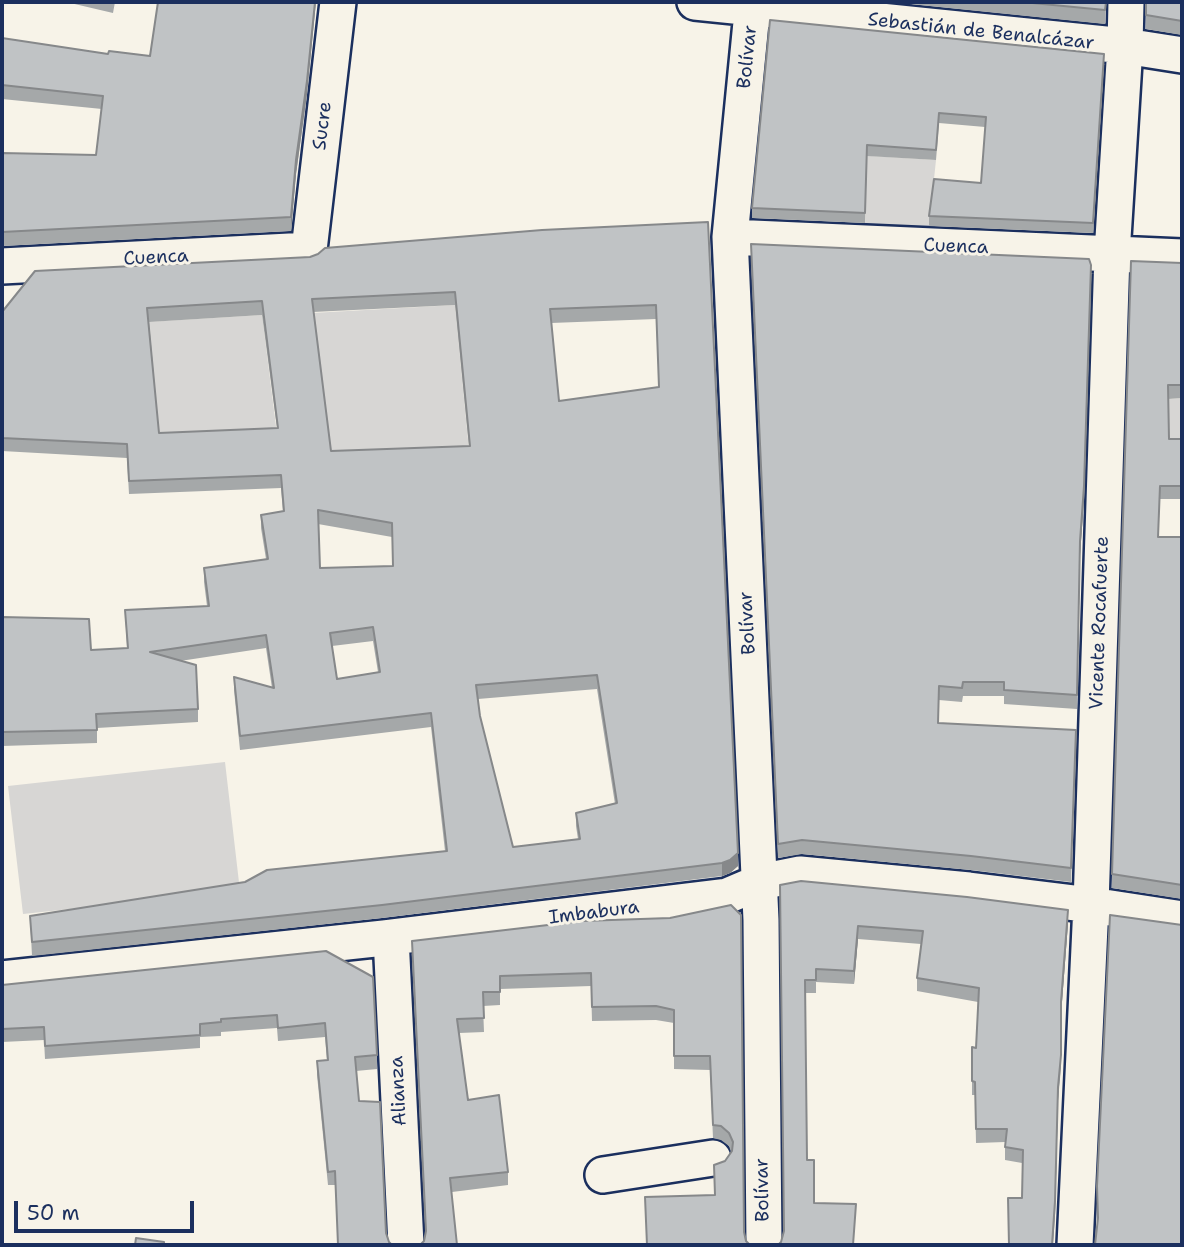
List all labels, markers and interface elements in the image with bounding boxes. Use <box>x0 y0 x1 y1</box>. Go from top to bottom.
street label: Sebastián de Benalcázar <box>867 9 1095 55</box>
street label: Bolívar <box>733 24 763 90</box>
street label: Sucre <box>309 100 337 152</box>
street label: Cuenca <box>923 234 989 260</box>
street label: Cuenca <box>123 245 189 271</box>
street label: Vicente Rocafuerte <box>1086 536 1114 710</box>
street label: Bolívar <box>735 591 761 655</box>
street label: Imbabura <box>548 896 640 930</box>
street label: Alianza <box>386 1055 412 1127</box>
street label: Bolívar <box>751 1158 775 1222</box>
scale bar <box>18 1188 198 1232</box>
text: 50 m <box>27 1199 80 1227</box>

